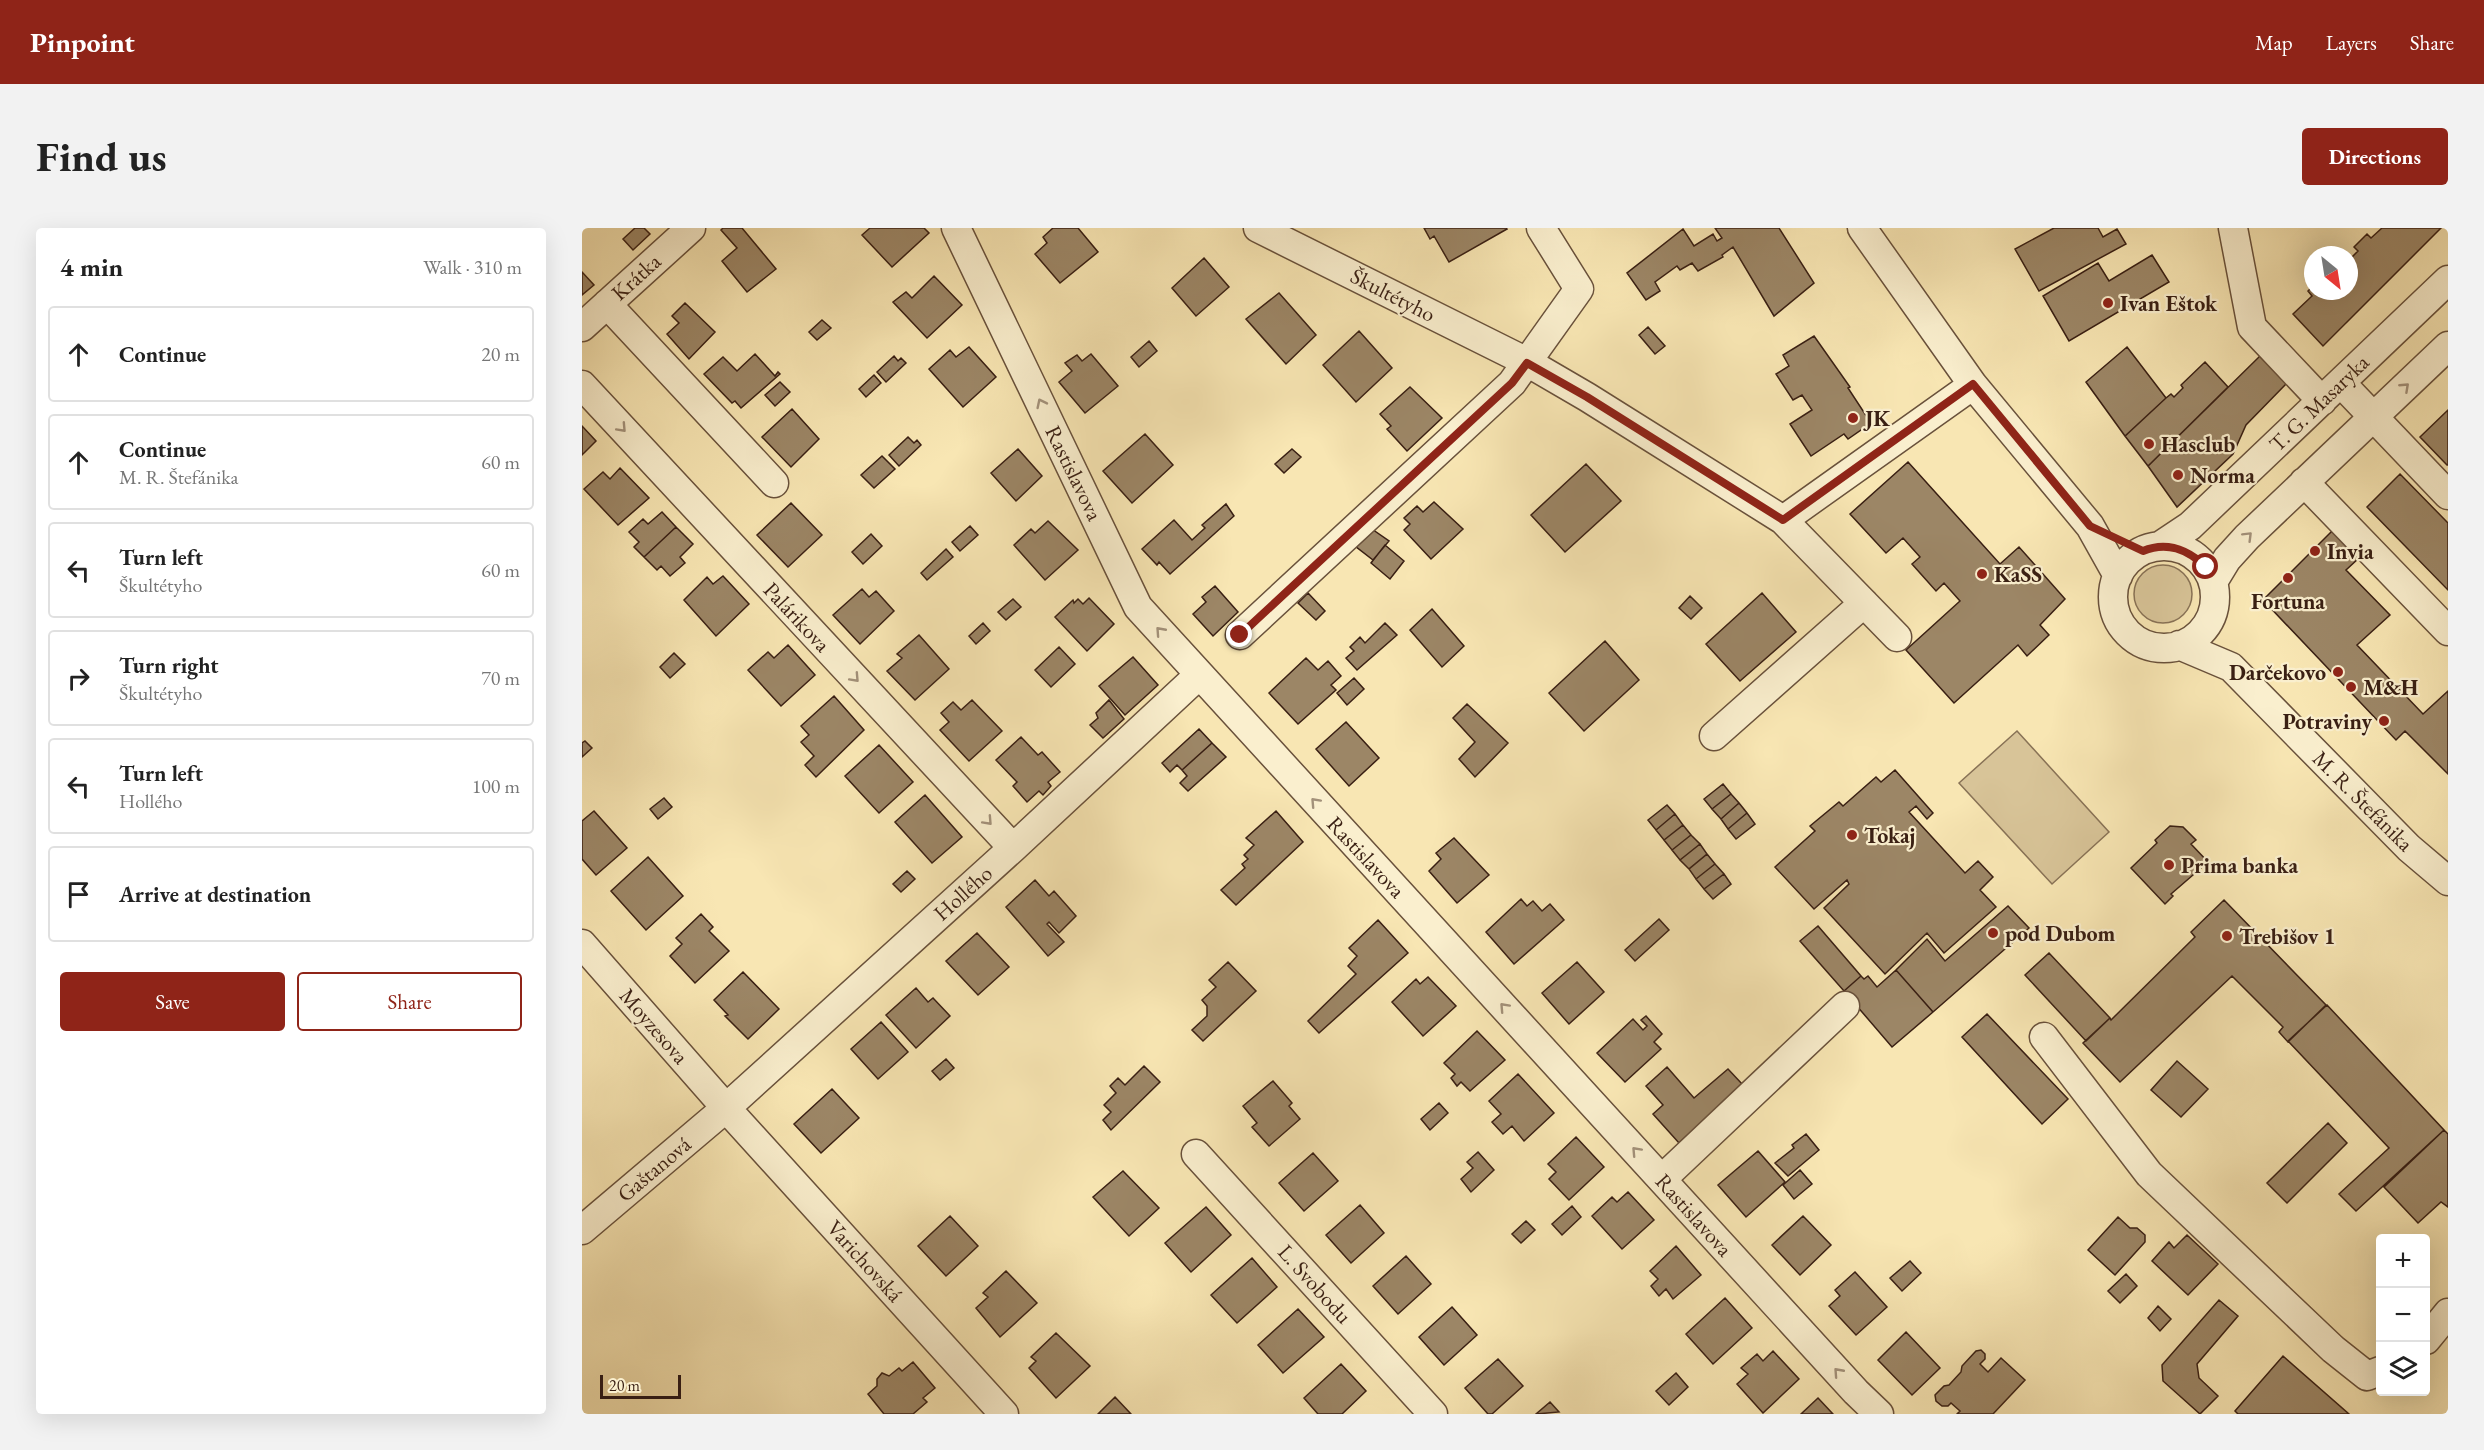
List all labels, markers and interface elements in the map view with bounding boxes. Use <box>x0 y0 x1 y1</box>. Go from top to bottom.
text: Pinpoint <box>30 24 135 60</box>
text: Map <box>2255 29 2293 56</box>
text: Layers <box>2326 29 2377 56</box>
text: Share <box>2410 29 2454 56</box>
button: Directions <box>2302 128 2448 185</box>
text: Find us <box>36 129 167 184</box>
north arrow <box>2304 246 2358 300</box>
street label: Krátka <box>605 247 667 307</box>
text: 4 min <box>60 250 123 284</box>
text: Walk · 310 m <box>423 254 522 280</box>
street label: Škultétyho <box>1346 261 1441 329</box>
place label: Ivan Eštok <box>2120 289 2218 318</box>
marker: Ivan Eštok <box>2101 296 2115 310</box>
icon: ahead <box>62 338 95 371</box>
text: Continue <box>119 340 206 369</box>
text: 20 m <box>481 341 520 367</box>
street label: T. G. Masaryka <box>2263 348 2375 458</box>
one-way arrow <box>2398 383 2408 394</box>
one-way arrow <box>1036 399 1048 410</box>
place label: JK <box>1863 404 1890 433</box>
marker: JK <box>1846 411 1860 425</box>
one-way arrow <box>615 421 626 432</box>
street label: Rastislavova <box>1039 421 1110 526</box>
place label: Hasclub <box>2161 430 2235 459</box>
text: Continue <box>119 435 206 464</box>
marker: Hasclub <box>2142 437 2156 451</box>
icon: ahead <box>62 446 95 479</box>
text: 60 m <box>481 449 520 475</box>
place label: Norma <box>2190 461 2255 490</box>
text: M. R. Štefánika <box>119 464 239 490</box>
marker: Norma <box>2171 468 2185 482</box>
one-way arrow <box>2241 532 2252 543</box>
place label: Invia <box>2327 537 2374 566</box>
text: Turn left <box>119 543 203 572</box>
marker: Invia <box>2308 544 2322 558</box>
route start <box>2192 553 2218 579</box>
icon: left <box>62 554 95 587</box>
text: 60 m <box>481 557 520 583</box>
place label: KaSS <box>1994 560 2042 589</box>
marker: KaSS <box>1975 567 1989 581</box>
marker: Fortuna <box>2281 571 2295 585</box>
text: Škultétyho <box>119 572 202 598</box>
street label: Palárikova <box>757 576 837 658</box>
place label: Fortuna <box>2251 587 2325 616</box>
route end <box>1226 621 1252 647</box>
one-way arrow <box>1156 627 1167 638</box>
text: Turn right <box>119 651 218 680</box>
place label: Darčekovo <box>2229 658 2326 687</box>
icon: right <box>62 662 95 695</box>
text: 70 m <box>481 665 520 691</box>
marker: Darčekovo <box>2331 665 2345 679</box>
one-way arrow <box>848 672 859 682</box>
place label: M&H <box>2363 673 2419 702</box>
text: Škultétyho <box>119 680 202 706</box>
marker: M&H <box>2344 680 2358 694</box>
place label: Potraviny <box>2282 707 2372 736</box>
marker: Potraviny <box>2377 714 2391 728</box>
street label: M. R. Štefánika <box>2306 744 2420 858</box>
text: Turn left <box>119 759 203 788</box>
icon: left <box>62 770 95 803</box>
text: 100 m <box>472 773 520 799</box>
text: Hollého <box>119 788 182 814</box>
one-way arrow <box>1311 798 1322 808</box>
street label: Rastislavova <box>1321 810 1412 904</box>
one-way arrow <box>981 814 992 825</box>
place label: Tokaj <box>1864 821 1915 850</box>
marker: Tokaj <box>1845 828 1859 842</box>
place label: Prima banka <box>2181 851 2299 880</box>
marker: Prima banka <box>2162 858 2176 872</box>
street label: Hollého <box>927 859 999 927</box>
icon: arrive <box>62 878 95 911</box>
text: Arrive at destination <box>119 880 311 909</box>
place label: pod Dubom <box>2005 919 2116 948</box>
place label: Trebišov 1 <box>2239 922 2335 951</box>
marker: pod Dubom <box>1986 926 2000 940</box>
marker: Trebišov 1 <box>2220 929 2234 943</box>
button: Save <box>60 972 285 1031</box>
button: Share <box>297 972 522 1031</box>
street label: Moyzesova <box>613 982 695 1070</box>
one-way arrow <box>1500 1003 1511 1014</box>
street label: Gaštanová <box>611 1130 697 1208</box>
one-way arrow <box>1632 1147 1643 1158</box>
street label: Rastislavova <box>1649 1167 1739 1263</box>
street label: Varichovská <box>821 1214 910 1308</box>
map controls <box>2376 1234 2430 1396</box>
button: + <box>2376 1234 2430 1288</box>
street label: L. Svobodu <box>1272 1238 1359 1330</box>
button: − <box>2376 1288 2430 1342</box>
button: layers <box>2376 1342 2430 1396</box>
one-way arrow <box>1834 1368 1845 1379</box>
scale bar <box>600 1372 681 1400</box>
text: 20 m <box>609 1375 640 1396</box>

